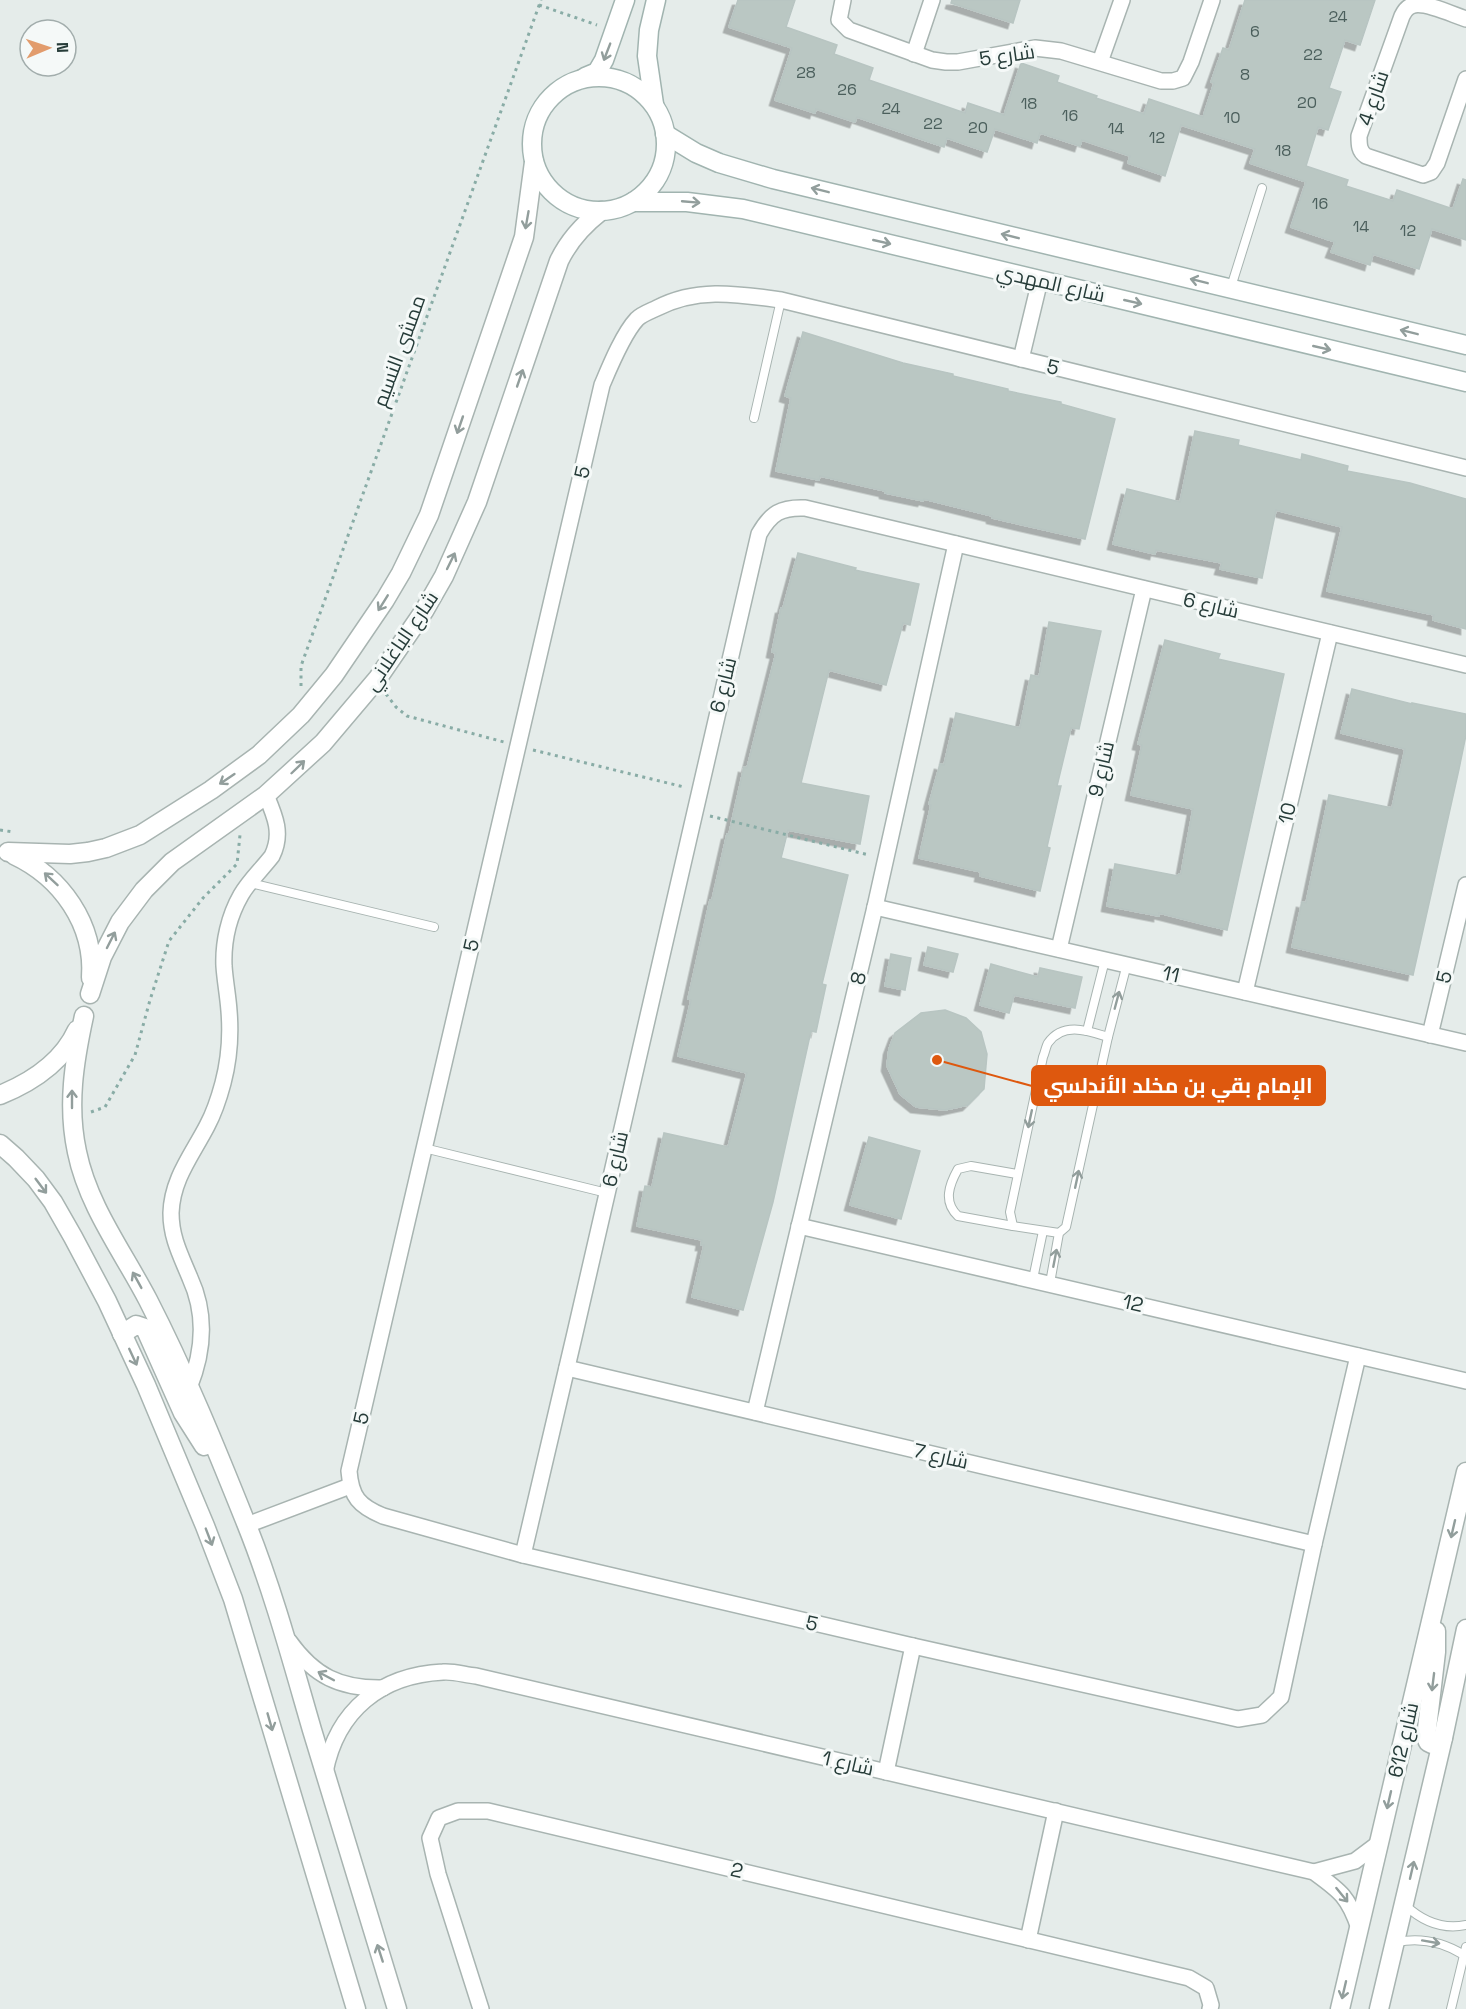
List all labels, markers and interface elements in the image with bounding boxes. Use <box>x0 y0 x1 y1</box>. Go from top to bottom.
house number: 24 <box>1328 6 1348 27</box>
north arrow <box>18 18 78 78</box>
house number: 6 <box>1250 21 1260 42</box>
street label: شارع 5 <box>978 38 1037 73</box>
text: N <box>52 42 73 53</box>
one-way arrow <box>600 43 611 61</box>
house number: 22 <box>1303 44 1323 65</box>
house number: 28 <box>796 62 816 83</box>
house number: 8 <box>1240 64 1250 85</box>
street label: شارع 4 <box>1352 67 1395 129</box>
house number: 26 <box>837 79 857 100</box>
house number: 20 <box>1297 92 1317 113</box>
house number: 18 <box>1021 93 1037 114</box>
house number: 24 <box>881 98 901 119</box>
house number: 16 <box>1062 105 1078 126</box>
house number: 10 <box>1224 107 1240 128</box>
house number: 22 <box>923 113 943 134</box>
house number: 20 <box>968 117 988 138</box>
house number: 14 <box>1108 118 1124 139</box>
house number: 12 <box>1149 127 1165 148</box>
house number: 18 <box>1275 140 1291 161</box>
one-way arrow <box>811 183 830 195</box>
house number: 16 <box>1312 193 1328 214</box>
one-way arrow <box>681 197 701 208</box>
one-way arrow <box>521 210 532 229</box>
house number: 14 <box>1353 216 1369 237</box>
house number: 12 <box>1400 220 1416 241</box>
one-way arrow <box>1000 229 1019 241</box>
one-way arrow <box>872 237 891 249</box>
street label: شارع المهدي <box>994 258 1108 311</box>
one-way arrow <box>1190 275 1209 287</box>
street label: ممشى النسيم <box>367 291 432 411</box>
one-way arrow <box>1123 297 1142 309</box>
one-way arrow <box>1400 325 1419 337</box>
one-way arrow <box>1313 342 1332 354</box>
street label: 5 <box>1044 353 1062 381</box>
one-way arrow <box>515 369 526 388</box>
one-way arrow <box>454 415 465 434</box>
street label: 5 <box>568 463 596 481</box>
one-way arrow <box>446 552 458 570</box>
street label: شارع الباغلاني <box>358 586 446 698</box>
street label: شارع 6 <box>1180 586 1241 625</box>
one-way arrow <box>376 595 389 612</box>
street label: شارع 6 <box>704 655 743 716</box>
street label: شارع 9 <box>1082 739 1121 800</box>
one-way arrow <box>291 760 306 774</box>
one-way arrow <box>218 773 235 786</box>
street label: 10 <box>1272 800 1302 826</box>
one-way arrow <box>44 872 59 886</box>
one-way arrow <box>105 932 117 949</box>
street label: 5 <box>457 936 485 954</box>
street label: 11 <box>1160 959 1182 989</box>
street label: 5 <box>1430 968 1458 986</box>
street label: 8 <box>844 969 872 987</box>
one-way arrow <box>1112 991 1124 1010</box>
callout: الإمام بقي بن مخلد الأندلسي <box>1032 1066 1325 1105</box>
text: الإمام بقي بن مخلد الأندلسي <box>1044 1072 1312 1103</box>
one-way arrow <box>66 1090 78 1110</box>
one-way arrow <box>1023 1109 1035 1128</box>
street label: شارع 6 <box>596 1129 635 1190</box>
one-way arrow <box>1072 1169 1083 1189</box>
one-way arrow <box>35 1177 48 1193</box>
one-way arrow <box>1050 1249 1061 1268</box>
one-way arrow <box>131 1272 143 1289</box>
street label: 12 <box>1120 1288 1146 1318</box>
one-way arrow <box>128 1348 140 1366</box>
street label: 5 <box>347 1409 375 1427</box>
street label: شارع 7 <box>911 1437 971 1476</box>
one-way arrow <box>1446 1519 1458 1538</box>
one-way arrow <box>204 1527 215 1546</box>
street label: 5 <box>803 1609 821 1637</box>
one-way arrow <box>318 1670 336 1681</box>
one-way arrow <box>1427 1671 1438 1691</box>
street label: شارع 612 <box>1382 1700 1425 1780</box>
one-way arrow <box>265 1712 276 1731</box>
street label: شارع 1 <box>819 1744 876 1783</box>
one-way arrow <box>1382 1791 1394 1810</box>
street label: 2 <box>728 1856 746 1884</box>
one-way arrow <box>1407 1861 1419 1880</box>
one-way arrow <box>1335 1887 1348 1903</box>
one-way arrow <box>1421 1936 1440 1947</box>
one-way arrow <box>374 1944 385 1963</box>
one-way arrow <box>1338 1980 1349 1999</box>

